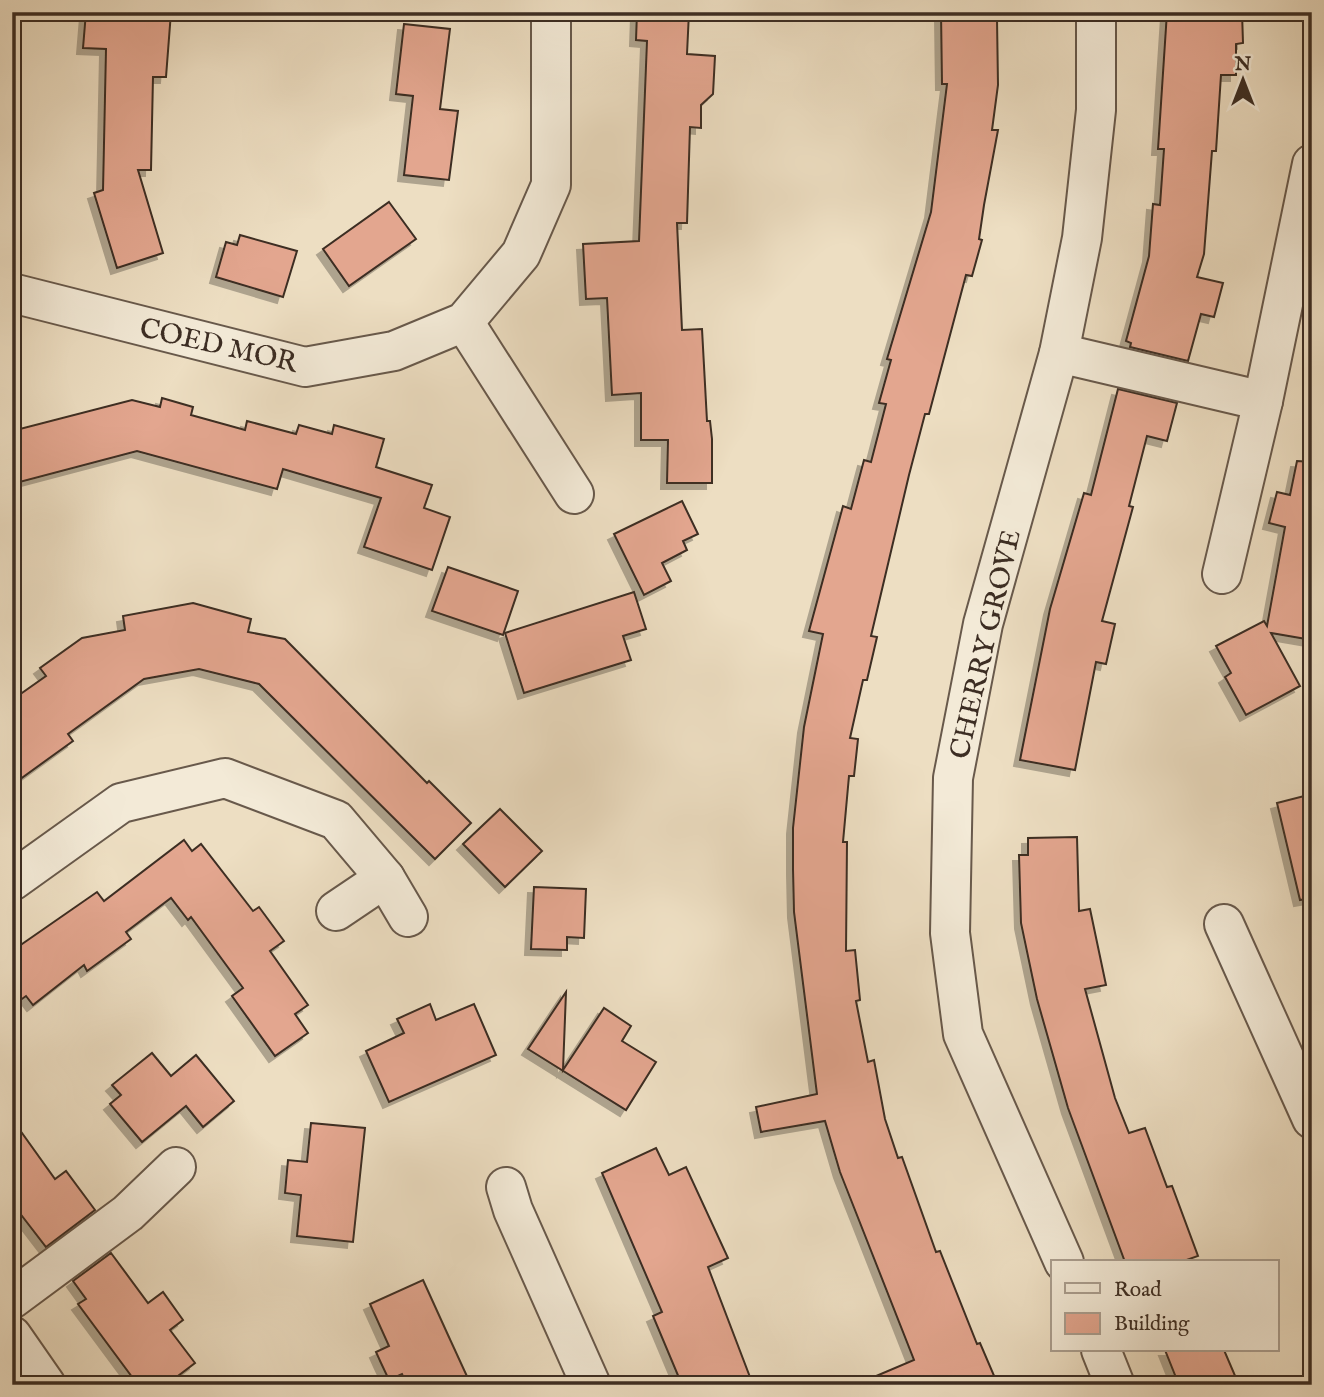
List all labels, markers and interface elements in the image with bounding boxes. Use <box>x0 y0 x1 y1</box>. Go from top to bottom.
north arrow <box>1208 46 1278 116</box>
text: N <box>1234 53 1252 77</box>
street label: COED MOR <box>136 311 302 382</box>
street label: CHERRY GROVE <box>943 527 1030 763</box>
legend <box>1051 1260 1278 1352</box>
text: Road <box>1114 1277 1162 1304</box>
text: Building <box>1114 1311 1190 1338</box>

